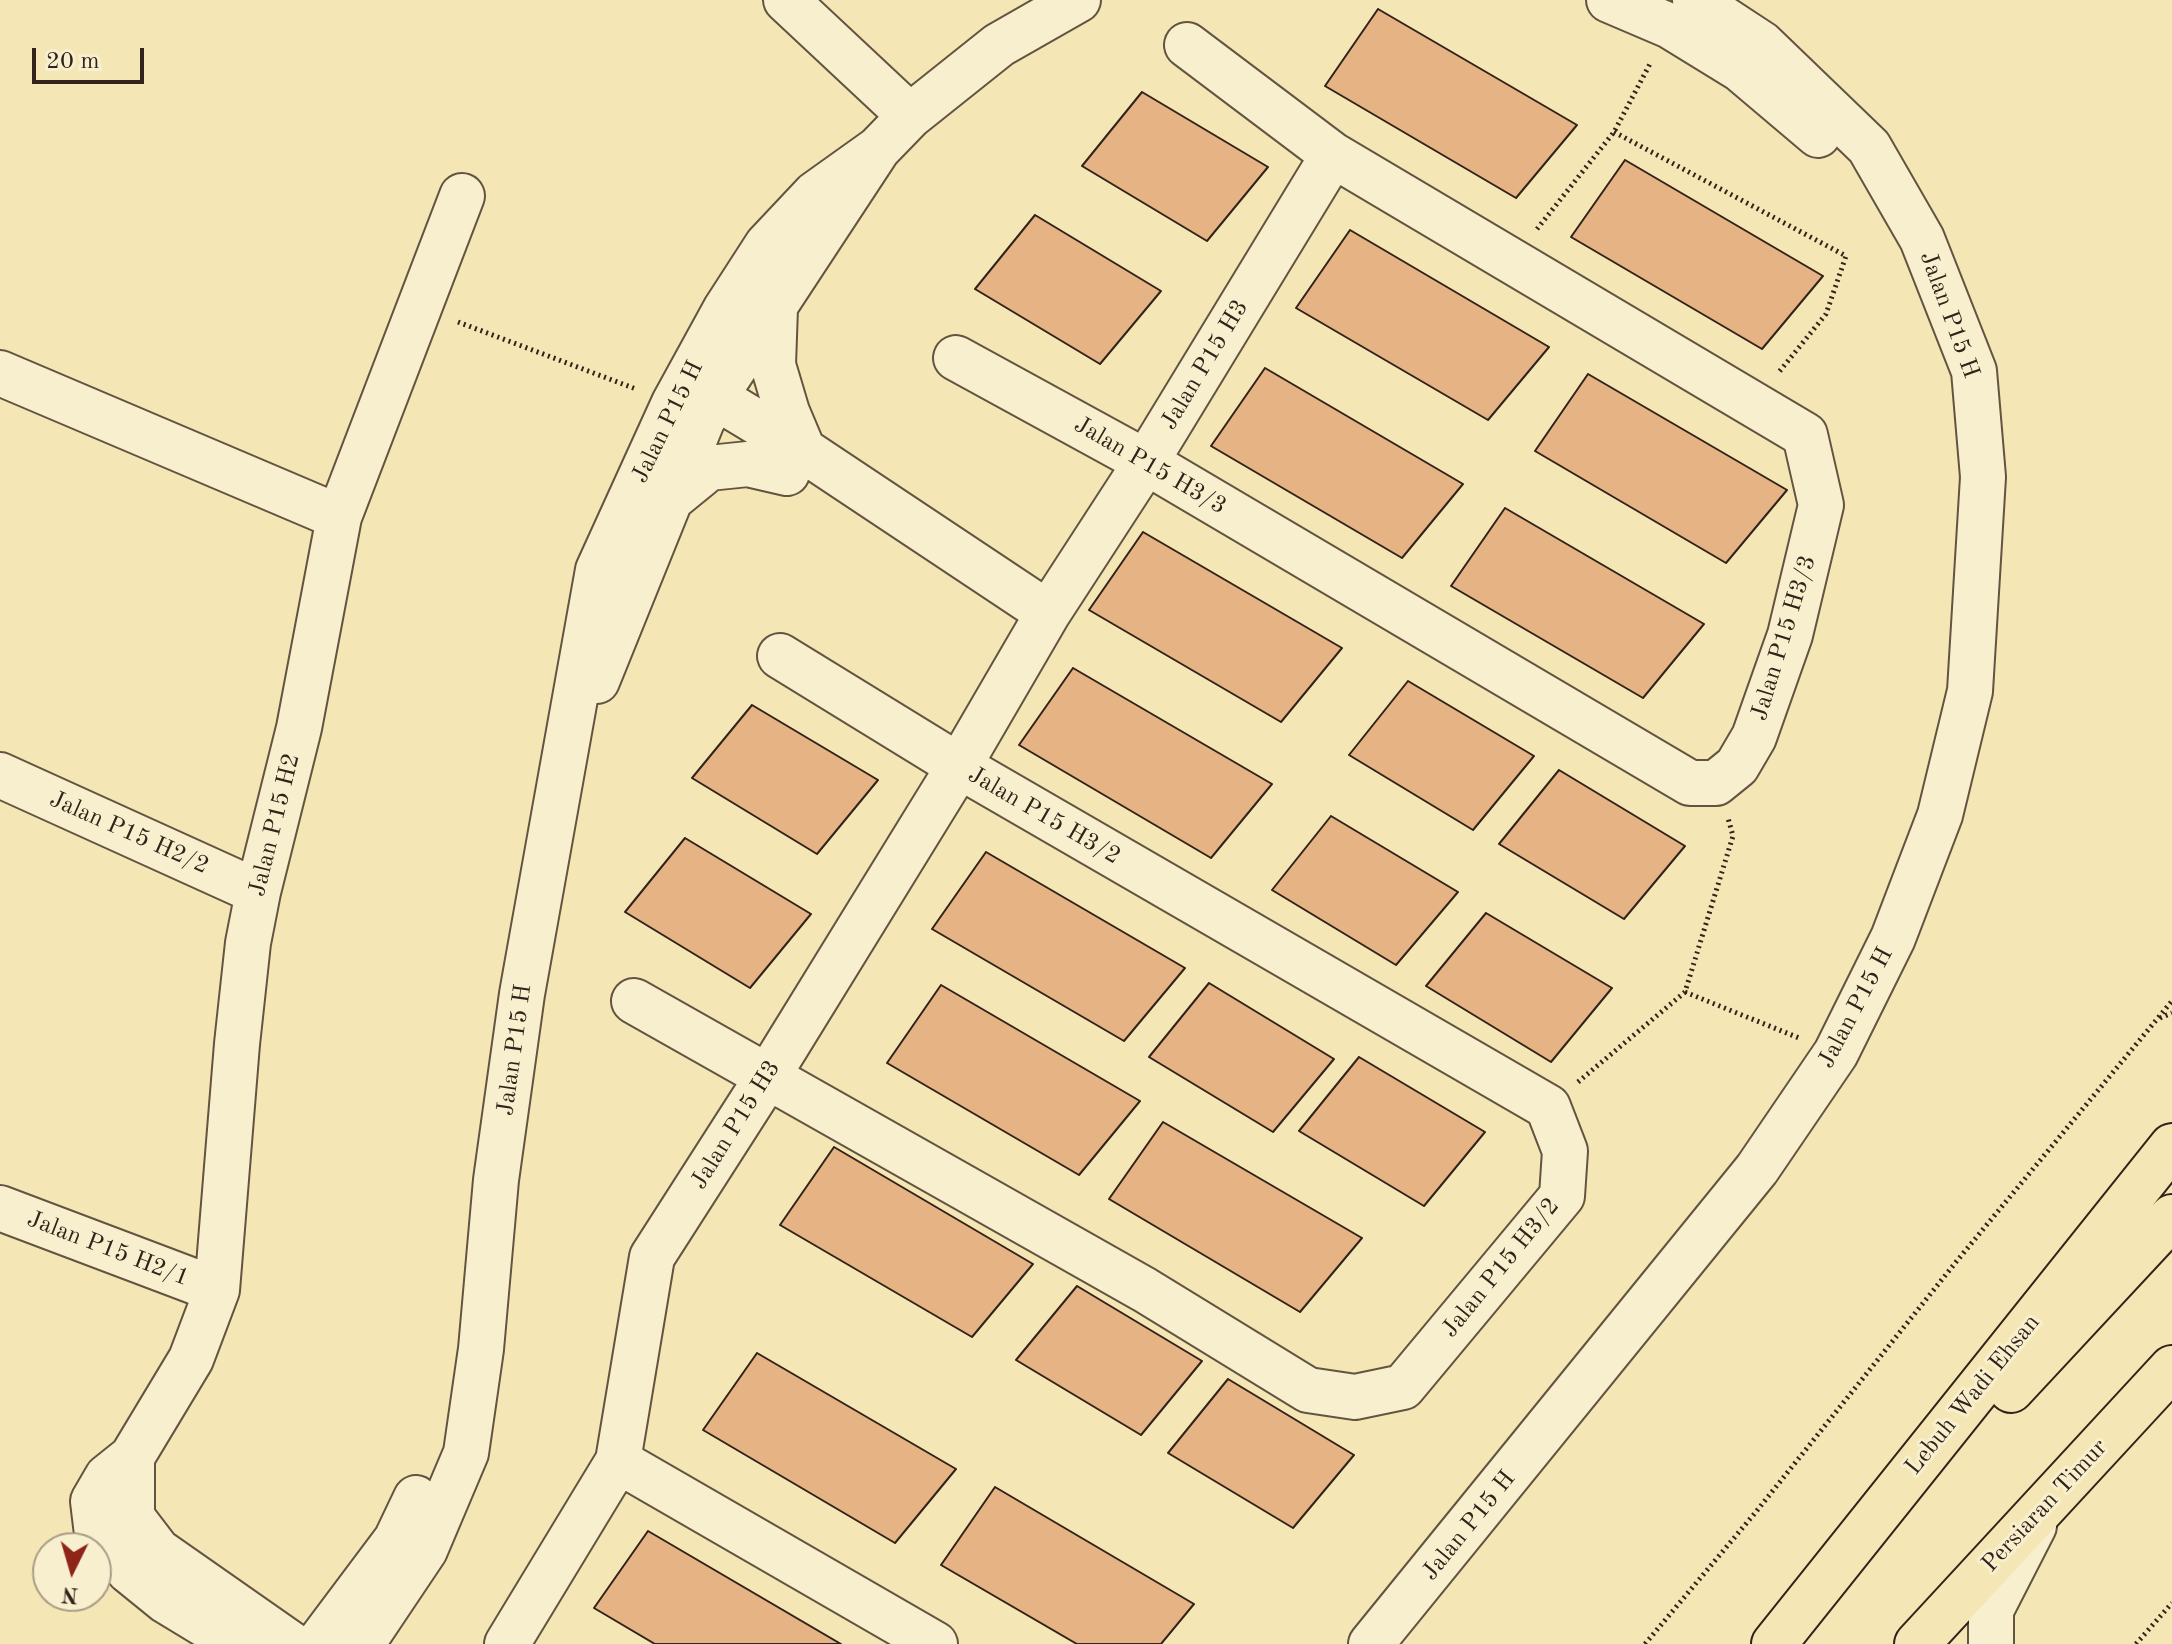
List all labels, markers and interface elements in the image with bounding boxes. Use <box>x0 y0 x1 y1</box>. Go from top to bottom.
scale bar <box>36 32 148 82</box>
text: 20 m <box>46 50 100 74</box>
street label: Jalan P15 H <box>1913 248 1985 382</box>
street label: Jalan P15 H3 <box>1155 295 1255 435</box>
street label: Jalan P15 H <box>626 356 710 488</box>
street label: Jalan P15 H3/3 <box>1069 411 1231 521</box>
street label: Jalan P15 H3/3 <box>1745 552 1823 724</box>
street label: Jalan P15 H2 <box>243 750 307 900</box>
street label: Jalan P15 H3/2 <box>963 761 1125 871</box>
street label: Jalan P15 H2/2 <box>45 785 213 881</box>
street label: Jalan P15 H <box>1812 943 1900 1073</box>
street label: Jalan P15 H <box>492 982 538 1118</box>
street label: Jalan P15 H3 <box>685 1055 787 1195</box>
street label: Jalan P15 H3/2 <box>1436 1192 1566 1344</box>
street label: Jalan P15 H2/1 <box>23 1205 193 1293</box>
street label: Lebuh Wadi Ehsan <box>1899 1309 2047 1481</box>
street label: Persiaran Timur <box>1976 1433 2114 1579</box>
street label: Jalan P15 H <box>1416 1465 1522 1587</box>
north arrow <box>32 1532 112 1612</box>
text: N <box>61 1582 79 1606</box>

